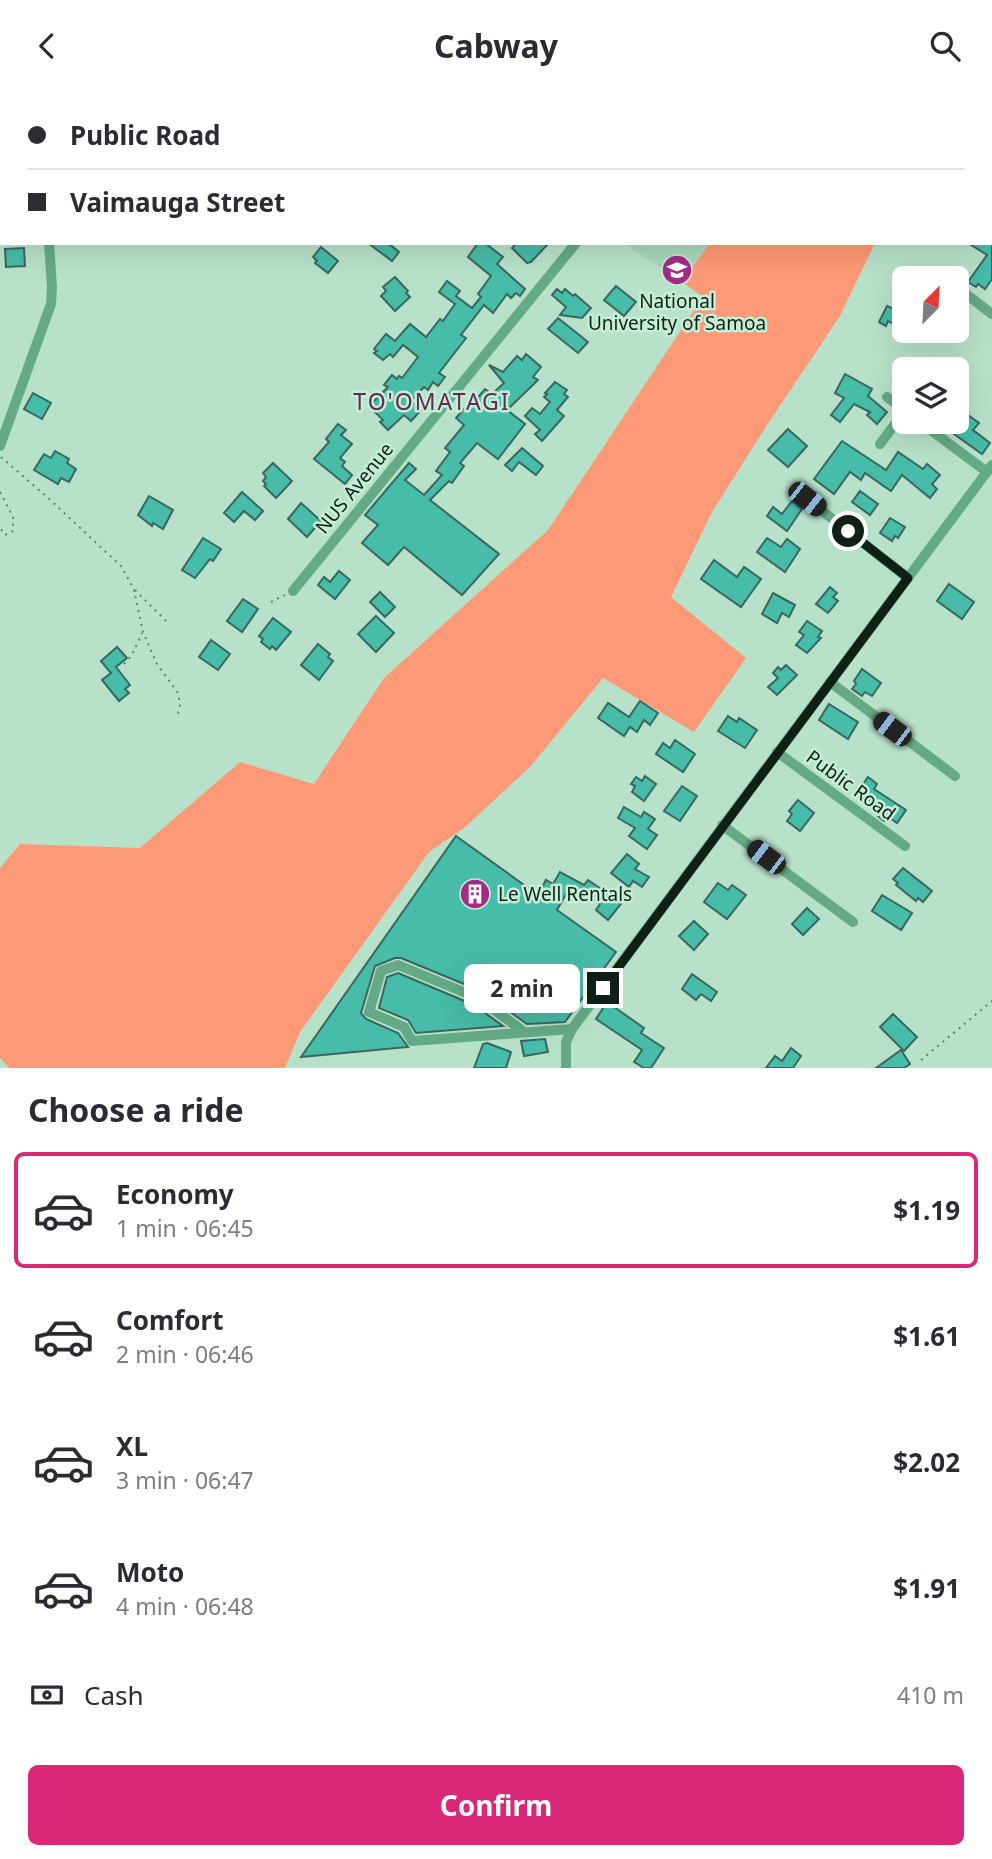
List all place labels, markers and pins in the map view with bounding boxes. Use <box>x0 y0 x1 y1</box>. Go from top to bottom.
school or university icon: National University of Samoa <box>660 253 694 287</box>
place label: National University of Samoa <box>588 288 766 336</box>
building icon: Le Well Rentals <box>458 877 492 911</box>
place label: Le Well Rentals <box>498 881 632 907</box>

